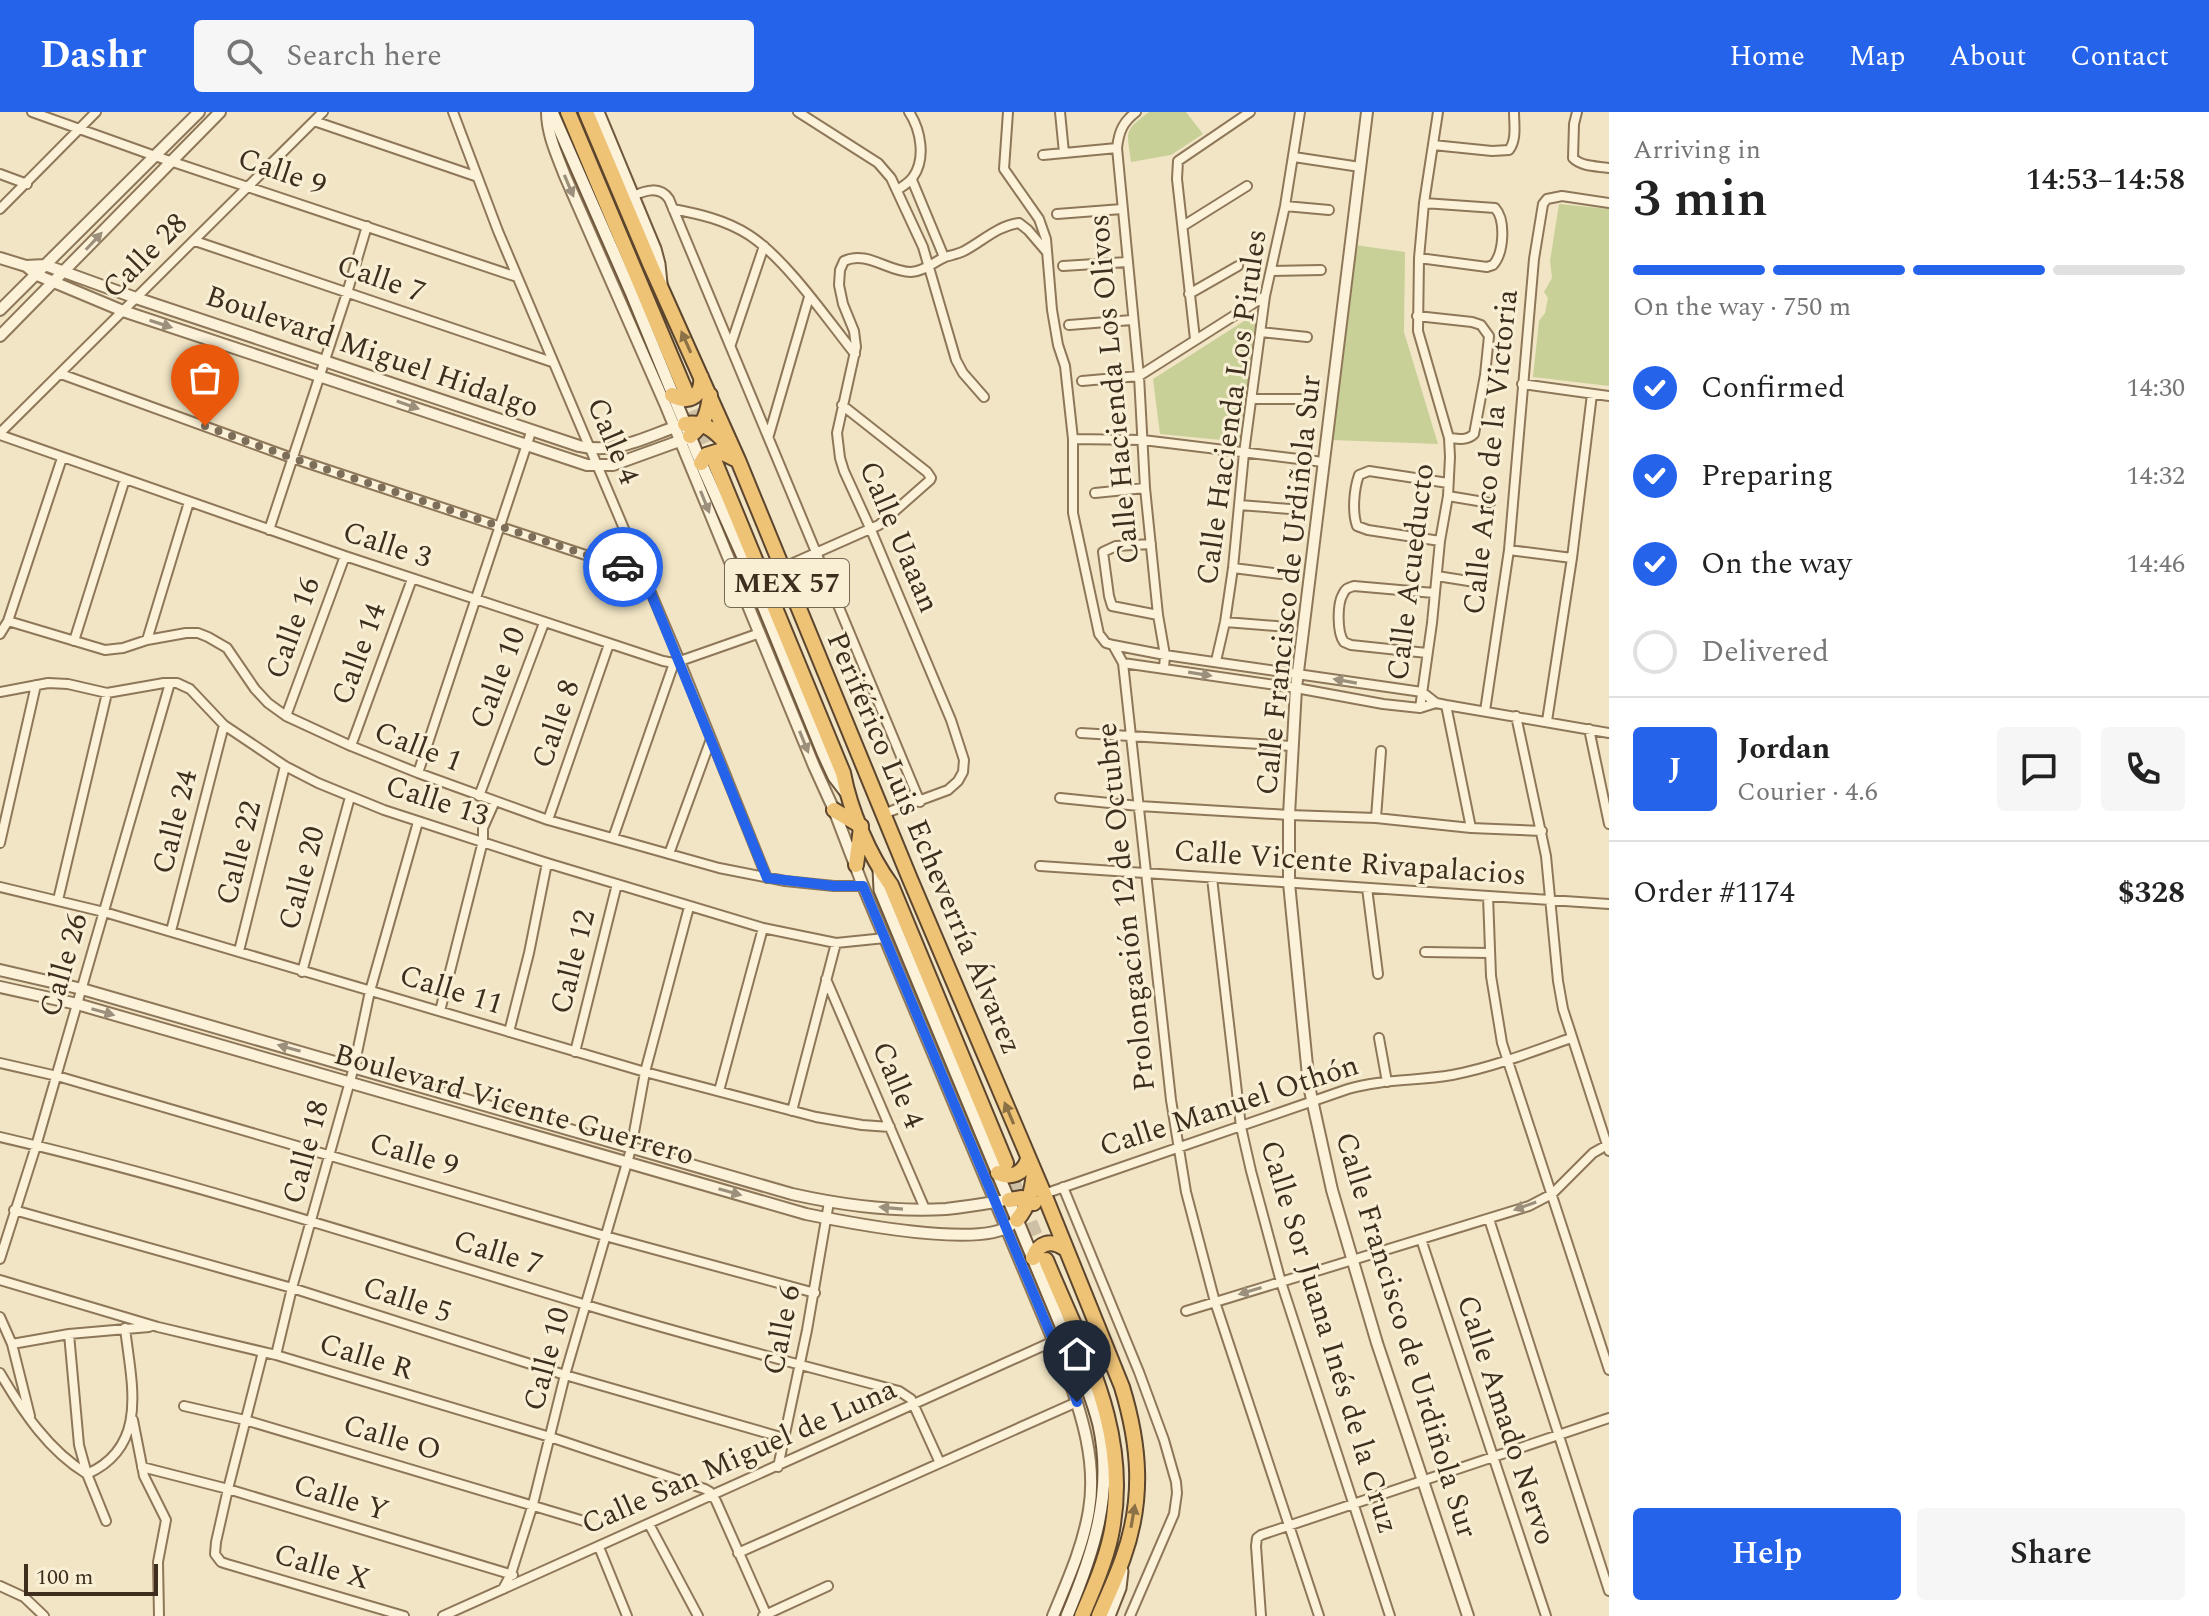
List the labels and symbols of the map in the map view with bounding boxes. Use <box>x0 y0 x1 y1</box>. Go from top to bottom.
street label: Calle 9 <box>232 135 332 209</box>
one-way arrow <box>563 174 576 198</box>
street label: Calle 28 <box>91 202 199 310</box>
street label: Calle Hacienda Los Olivos <box>1076 212 1152 566</box>
street label: Calle Hacienda Los Pirules <box>1184 226 1280 588</box>
one-way arrow <box>84 232 103 251</box>
street label: Calle 7 <box>331 242 431 316</box>
street label: Boulevard Miguel Hidalgo <box>199 273 545 431</box>
street label: Calle Arco de la Victoria <box>1451 287 1531 617</box>
one-way arrow <box>150 318 174 331</box>
one-way arrow <box>679 330 692 354</box>
pin <box>171 344 239 426</box>
street label: Calle Francisco de Urdiñola Sur <box>1244 372 1334 797</box>
street label: Calle 4 <box>574 390 652 492</box>
one-way arrow <box>396 400 420 412</box>
street label: Calle Uaaan <box>846 454 952 620</box>
street label: Calle Acueducto <box>1375 461 1447 683</box>
one-way arrow <box>699 490 712 514</box>
street label: Calle 3 <box>337 509 437 581</box>
courier <box>583 527 663 607</box>
road number: MEX 57 <box>725 559 849 607</box>
street label: Calle 16 <box>253 570 333 686</box>
street label: Calle 14 <box>319 596 399 712</box>
street label: Calle 10 <box>458 620 538 736</box>
street label: Periférico Luis Echeverría Álvarez <box>814 624 1034 1062</box>
one-way arrow <box>1188 668 1213 681</box>
street label: Calle 8 <box>519 674 593 774</box>
one-way arrow <box>1332 675 1357 687</box>
street label: Calle 1 <box>367 709 469 785</box>
street label: Prolongación 12 de Octubre <box>1084 720 1168 1094</box>
one-way arrow <box>798 730 811 754</box>
street label: Calle 13 <box>380 763 494 839</box>
street label: Calle 24 <box>140 765 210 879</box>
street label: Calle 22 <box>204 796 274 910</box>
street label: Calle 20 <box>266 821 338 935</box>
street label: Calle Vicente Rivapalacios <box>1172 828 1528 898</box>
street label: Calle 12 <box>538 905 608 1019</box>
street label: Calle 26 <box>27 908 101 1022</box>
street label: Calle 11 <box>394 953 508 1027</box>
one-way arrow <box>91 1006 116 1018</box>
street label: Boulevard Vicente Guerrero <box>328 1031 700 1179</box>
street label: Calle 4 <box>859 1034 937 1136</box>
one-way arrow <box>276 1041 300 1054</box>
street label: Calle Manuel Othón <box>1093 1042 1365 1170</box>
street label: Calle 18 <box>270 1095 342 1209</box>
one-way arrow <box>1002 1101 1015 1124</box>
street label: Calle 9 <box>364 1120 464 1190</box>
street label: Calle Francisco de Urdiñola Sur <box>1322 1126 1490 1544</box>
street label: Calle Sor Juana Inés de la Cruz <box>1247 1135 1411 1539</box>
one-way arrow <box>718 1186 742 1199</box>
one-way arrow <box>1513 1200 1537 1213</box>
one-way arrow <box>878 1201 903 1214</box>
street label: Calle 7 <box>448 1218 548 1288</box>
street label: Calle 5 <box>357 1264 457 1336</box>
street label: Calle 6 <box>751 1281 813 1379</box>
one-way arrow <box>1238 1285 1262 1298</box>
street label: Calle Amado Nervo <box>1444 1289 1568 1551</box>
street label: Calle 10 <box>511 1302 583 1416</box>
pin <box>1043 1320 1111 1402</box>
street label: Calle R <box>313 1321 419 1393</box>
street label: Calle San Miguel de Luna <box>574 1367 904 1547</box>
street label: Calle O <box>338 1402 446 1474</box>
street label: Calle Y <box>288 1462 394 1534</box>
one-way arrow <box>1128 1503 1140 1528</box>
street label: Calle X <box>268 1531 376 1603</box>
scale bar <box>24 1560 158 1596</box>

